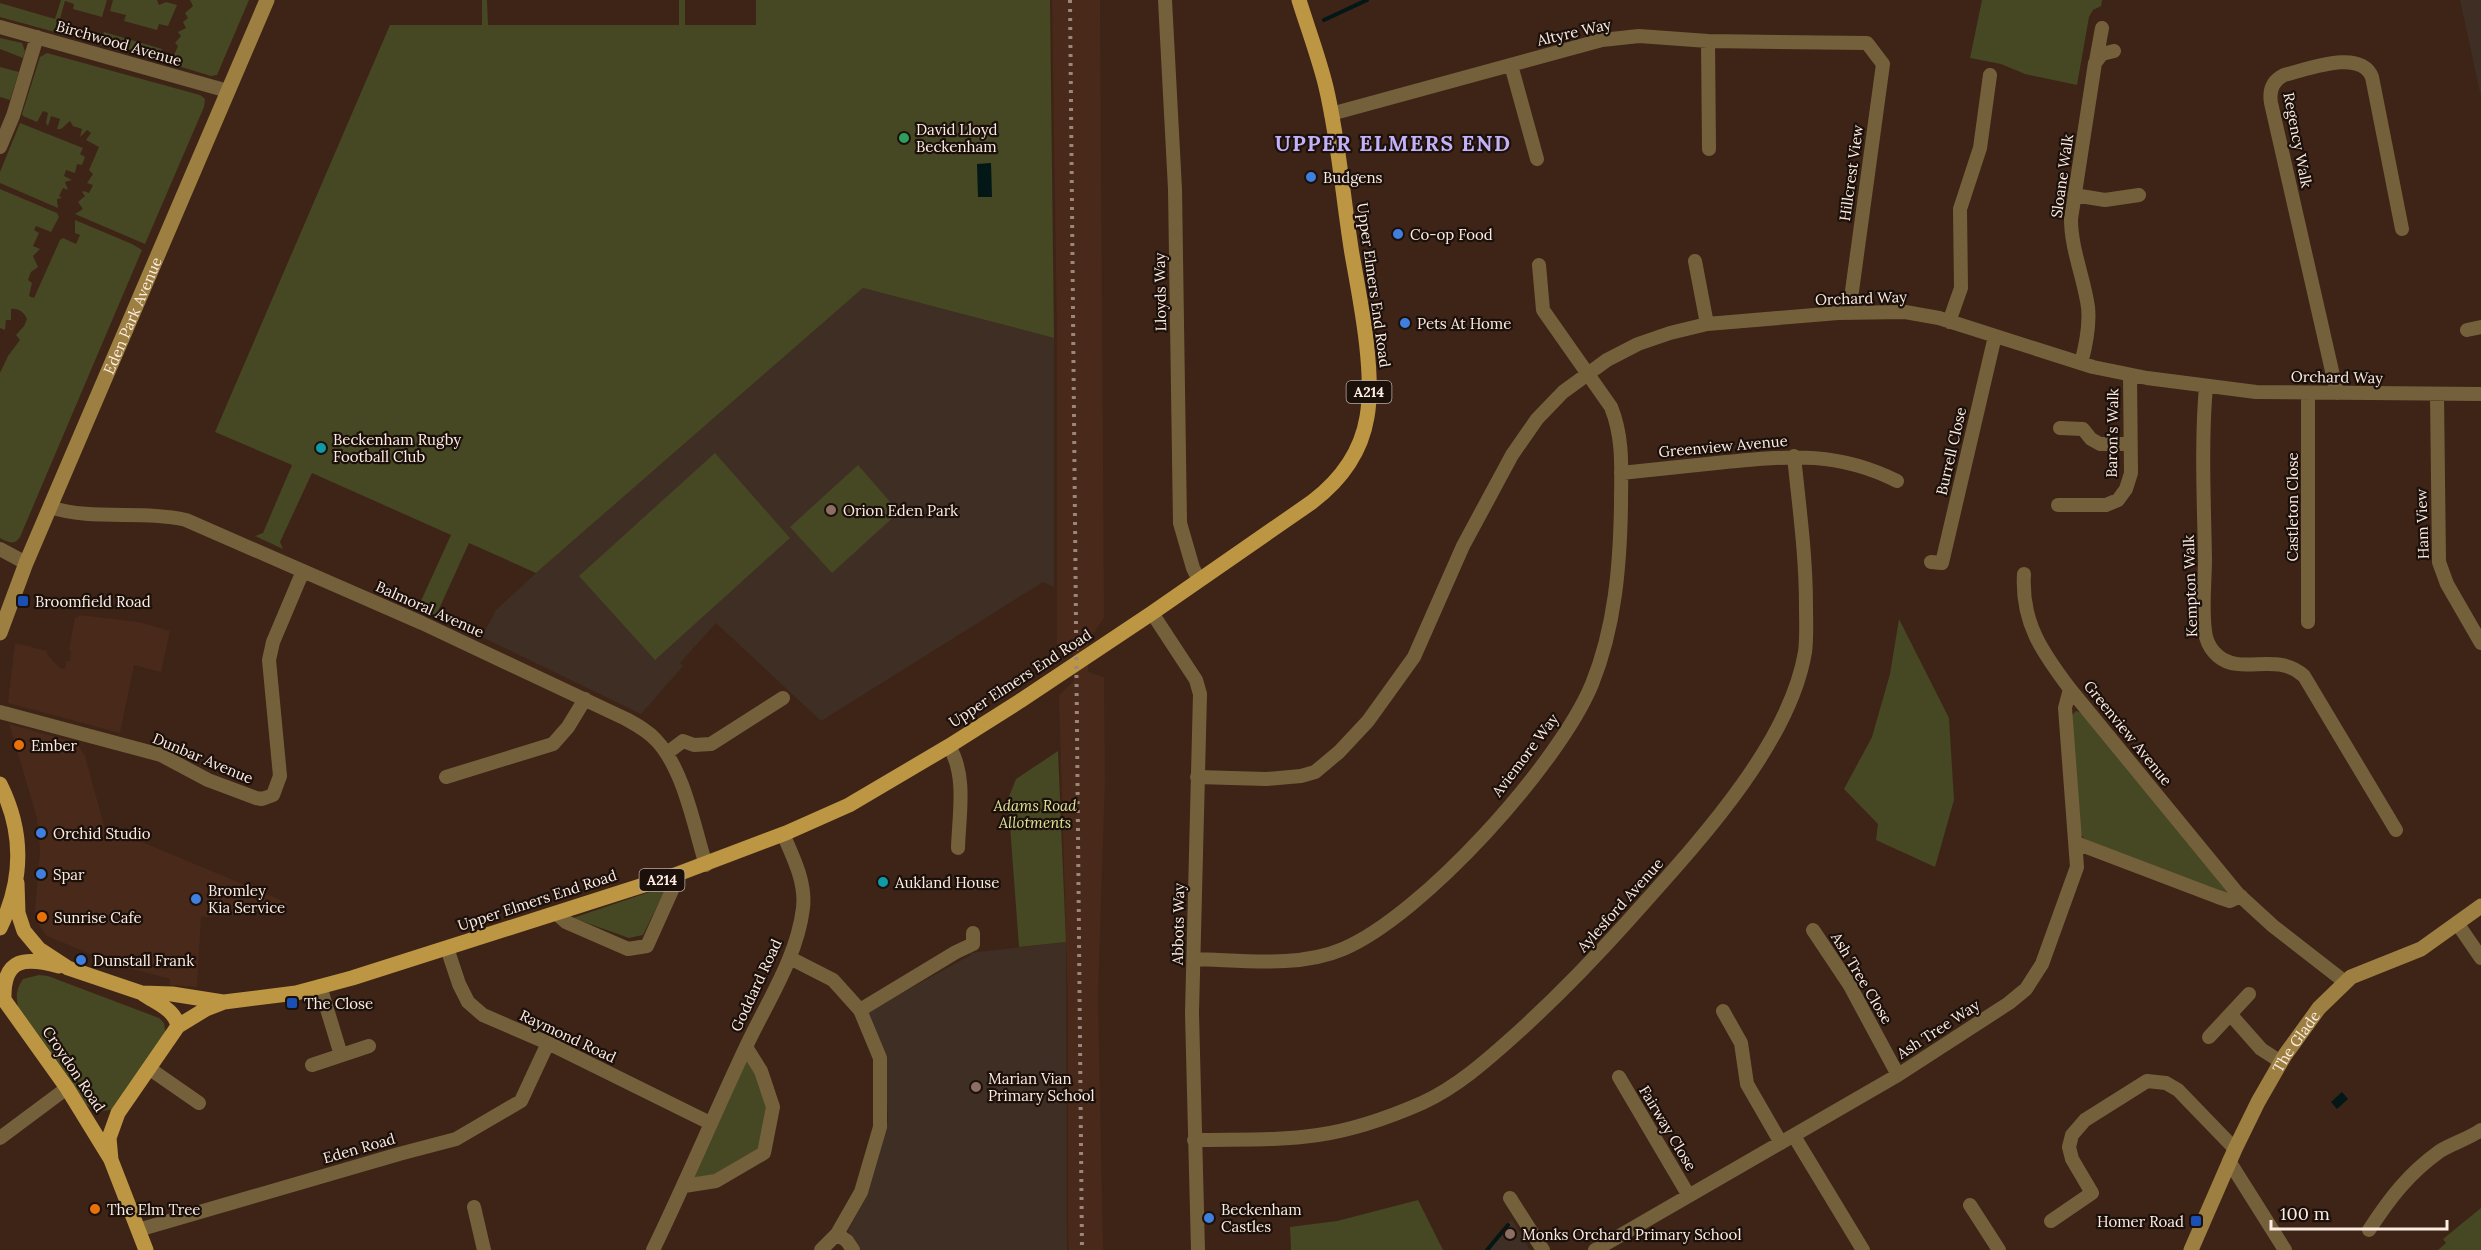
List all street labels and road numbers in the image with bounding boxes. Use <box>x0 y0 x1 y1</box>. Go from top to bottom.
street label: Altyre Way <box>1534 14 1613 50</box>
street label: Birchwood Avenue <box>54 16 184 70</box>
street label: Regency Walk <box>2279 91 2317 189</box>
street label: Hillcrest View <box>1835 124 1867 222</box>
street label: Sloane Walk <box>2047 133 2077 219</box>
street label: Upper Elmers End Road <box>1353 201 1395 369</box>
street label: Lloyds Way <box>1150 252 1170 332</box>
street label: Eden Park Avenue <box>99 254 165 377</box>
street label: Orchard Way <box>1815 287 1907 309</box>
street label: Orchard Way <box>2291 367 2383 387</box>
road number: A214 <box>1346 381 1392 403</box>
street label: Baron's Walk <box>2102 388 2122 478</box>
street label: Burrell Close <box>1932 405 1970 497</box>
street label: Greenview Avenue <box>1658 431 1788 461</box>
street label: Castleton Close <box>2283 452 2302 562</box>
street label: Ham View <box>2411 488 2433 560</box>
street label: Kempton Walk <box>2179 535 2201 637</box>
street label: Balmoral Avenue <box>373 577 487 641</box>
street label: Upper Elmers End Road <box>945 625 1095 731</box>
street label: Greenview Avenue <box>2080 677 2176 789</box>
street label: Aviemore Way <box>1487 709 1563 801</box>
street label: Dunbar Avenue <box>150 728 256 788</box>
street label: Aylesford Avenue <box>1572 854 1667 957</box>
street label: Upper Elmers End Road <box>455 865 619 935</box>
road number: A214 <box>640 869 684 891</box>
street label: Abbots Way <box>1168 883 1188 966</box>
street label: Ash Tree Close <box>1827 928 1897 1027</box>
street label: Goddard Road <box>726 936 786 1034</box>
street label: Ash Tree Way <box>1892 995 1983 1063</box>
street label: Raymond Road <box>517 1005 619 1067</box>
street label: The Glade <box>2268 1007 2324 1076</box>
street label: Croydon Road <box>38 1023 110 1115</box>
street label: Fairway Close <box>1635 1082 1701 1174</box>
street label: Eden Road <box>321 1129 397 1167</box>

